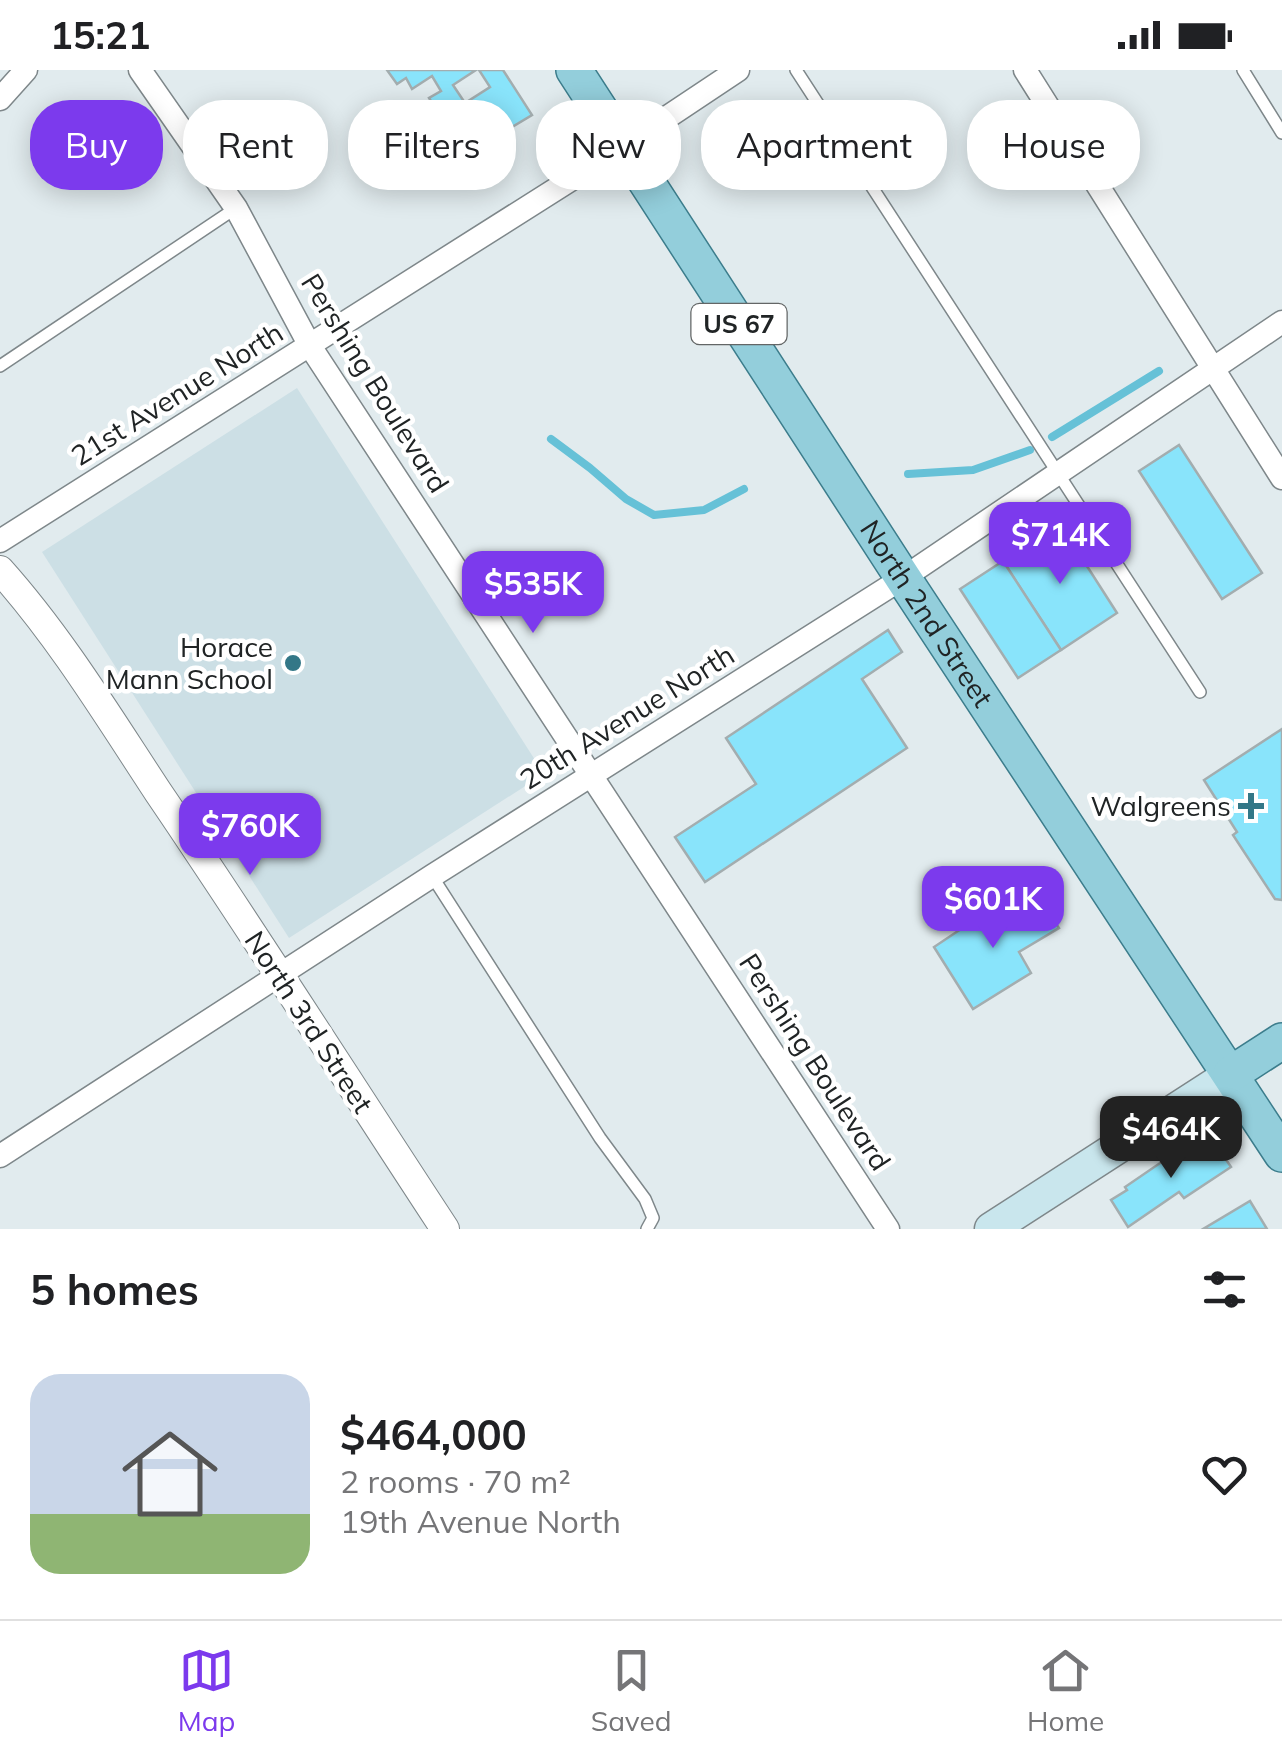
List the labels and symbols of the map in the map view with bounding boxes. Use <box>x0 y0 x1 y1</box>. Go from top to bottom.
street label: Pershing Boulevard <box>294 267 457 499</box>
road number: US 67 <box>692 304 786 344</box>
street label: 21st Avenue North <box>64 314 289 473</box>
pin: $714K <box>990 502 1130 587</box>
street label: North 2nd Street <box>853 513 1001 714</box>
pin: $535K <box>463 551 603 636</box>
place label: Horace Mann School <box>106 629 273 696</box>
street label: 20th Avenue North <box>513 637 740 797</box>
marker: Horace Mann School <box>282 652 304 674</box>
place label: Walgreens <box>1090 788 1231 823</box>
pin: $760K <box>180 793 320 878</box>
marker: Walgreens <box>1240 795 1262 817</box>
pin: $601K <box>923 866 1063 951</box>
street label: North 3rd Street <box>238 924 381 1119</box>
street label: Pershing Boulevard <box>732 947 899 1177</box>
pin: $464K <box>1101 1096 1241 1181</box>

